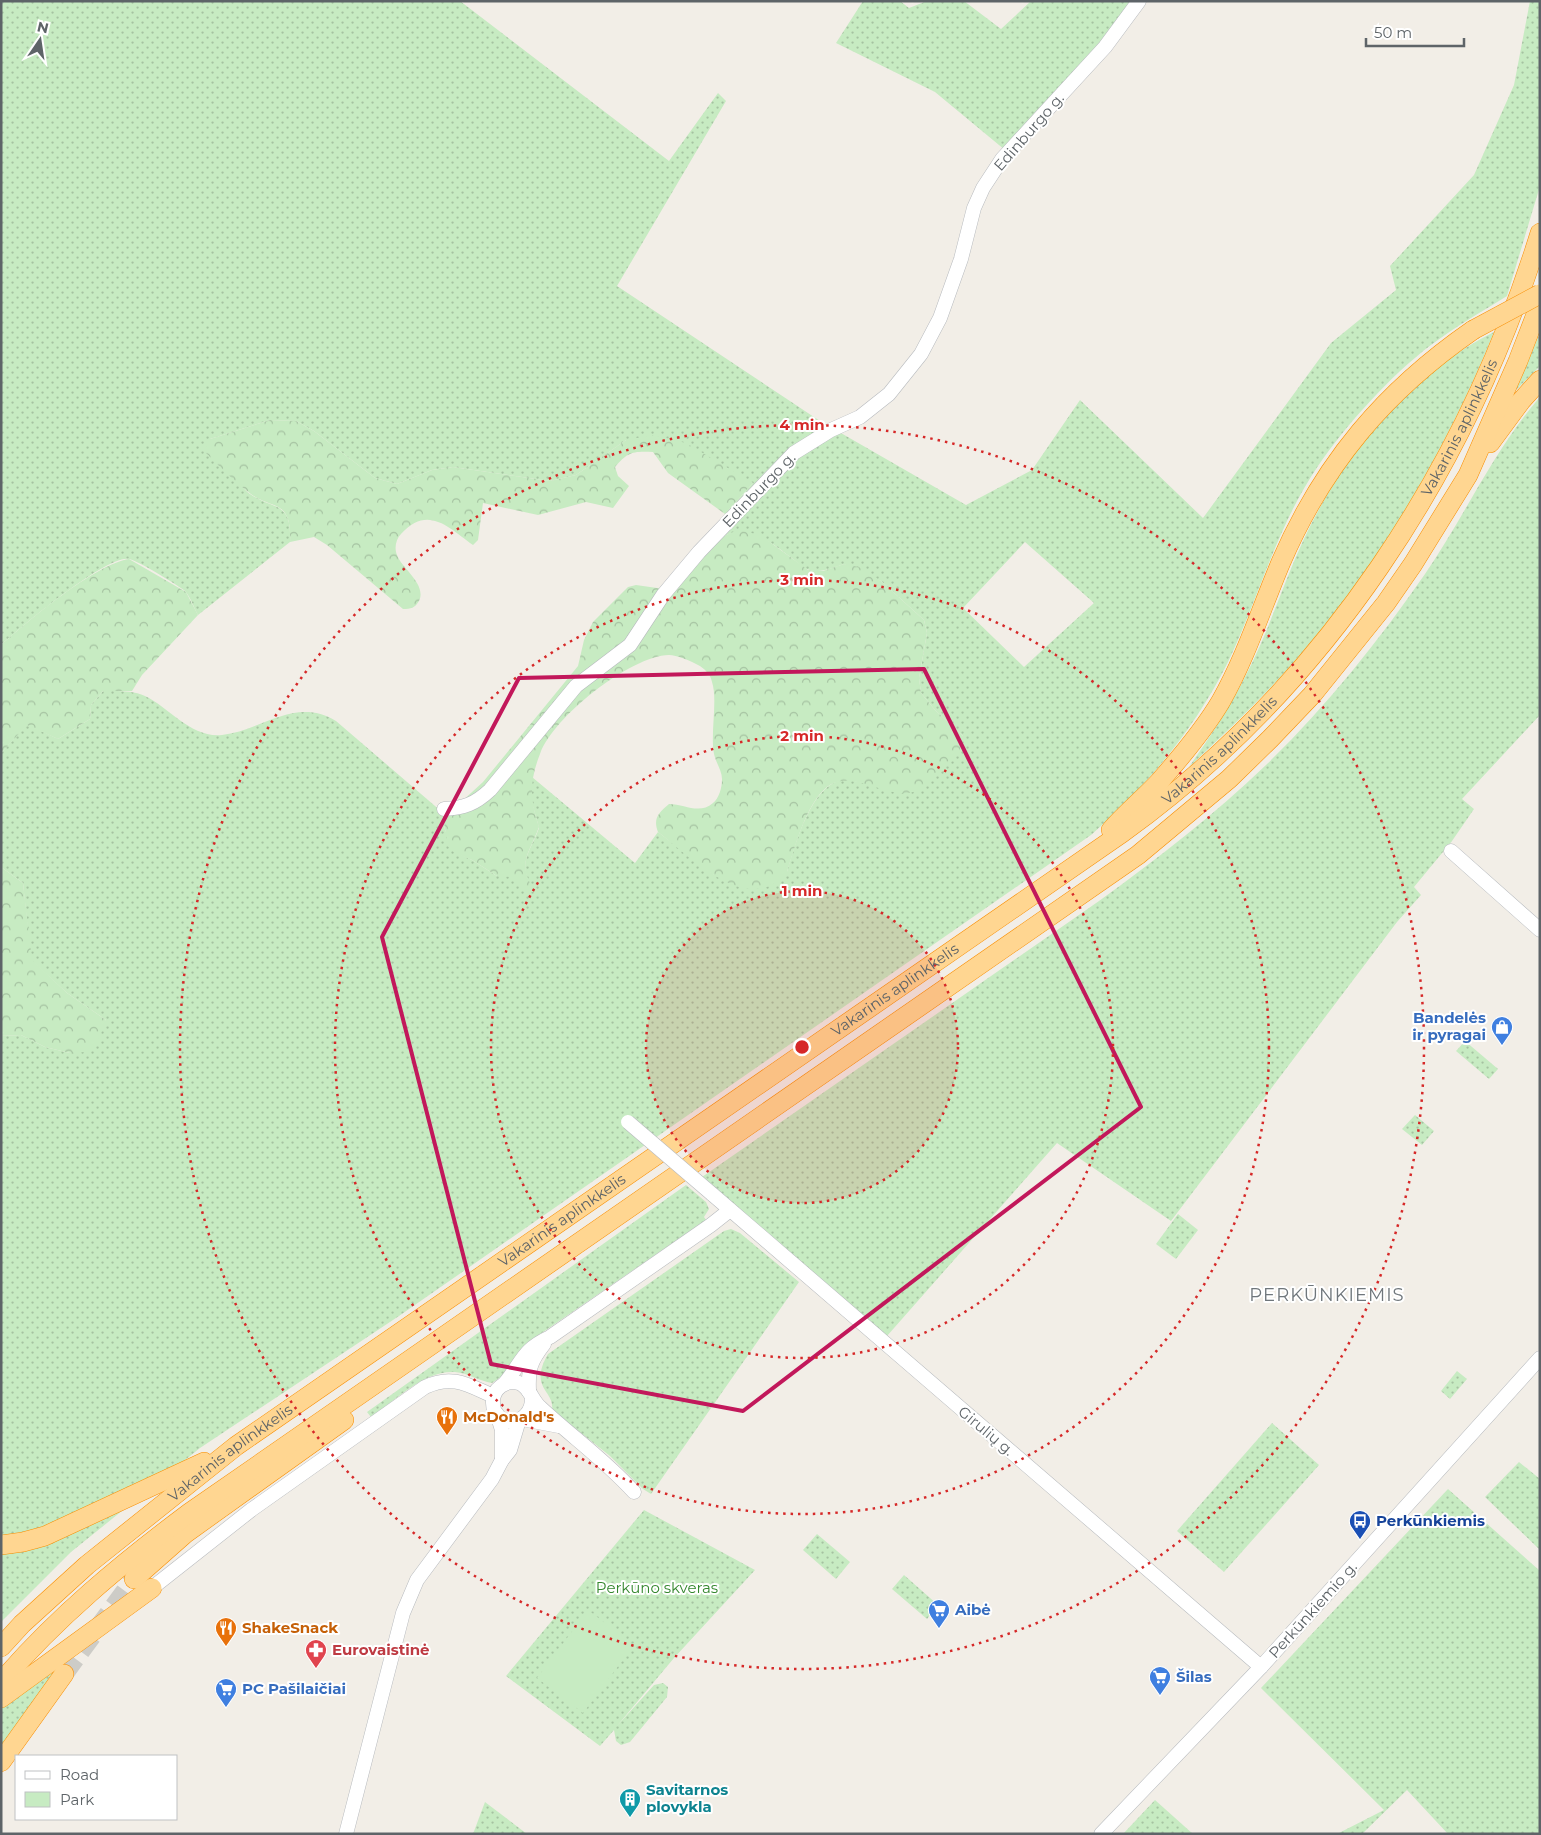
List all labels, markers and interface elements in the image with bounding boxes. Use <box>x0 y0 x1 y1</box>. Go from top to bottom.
north arrow <box>15 15 65 65</box>
scale bar <box>1366 15 1464 47</box>
text: N <box>35 17 50 37</box>
text: 50 m <box>1374 23 1412 42</box>
street label: Edinburgo g. <box>990 89 1068 175</box>
street label: Vakarinis aplinkkelis <box>1417 356 1501 499</box>
text: 4 min <box>779 415 825 434</box>
street label: Edinburgo g. <box>718 448 799 531</box>
text: 3 min <box>779 570 824 589</box>
street label: Vakarinis aplinkkelis <box>1158 692 1281 808</box>
text: 2 min <box>780 726 824 745</box>
text: 1 min <box>782 881 822 900</box>
street label: Vakarinis aplinkkelis <box>827 939 962 1040</box>
place label: Bandelės ir pyragai <box>1412 1008 1486 1044</box>
shop icon: Bandelės ir pyragai <box>1490 1015 1514 1046</box>
centre of rings <box>793 1038 811 1056</box>
street label: Vakarinis aplinkkelis <box>494 1169 629 1271</box>
district label: PERKŪNKIEMIS <box>1249 1284 1405 1306</box>
street label: Vakarinis aplinkkelis <box>164 1400 296 1506</box>
street label: Girulių g. <box>954 1402 1018 1460</box>
restaurant icon: McDonald's <box>435 1405 459 1436</box>
place label: McDonald's <box>463 1407 554 1426</box>
bus stop icon: Perkūnkiemis <box>1348 1509 1372 1540</box>
place label: Perkūnkiemis <box>1376 1511 1485 1530</box>
street label: Perkūnkiemio g. <box>1264 1557 1361 1662</box>
park label: Perkūno skveras <box>596 1578 718 1597</box>
supermarket icon: Aibė <box>927 1598 951 1629</box>
place label: Aibė <box>954 1600 991 1619</box>
restaurant icon: ShakeSnack <box>214 1616 238 1647</box>
place label: ShakeSnack <box>242 1618 338 1637</box>
pharmacy icon: Eurovaistinė <box>304 1638 328 1669</box>
place label: Eurovaistinė <box>332 1640 430 1659</box>
supermarket icon: Šilas <box>1148 1665 1172 1696</box>
place label: Šilas <box>1176 1667 1212 1686</box>
supermarket icon: PC Pašilaičiai <box>214 1677 238 1708</box>
place label: PC Pašilaičiai <box>242 1679 346 1698</box>
legend <box>15 1755 178 1820</box>
text: Road <box>60 1765 99 1784</box>
place label: Savitarnos plovykla <box>646 1780 728 1816</box>
building icon: Savitarnos plovykla <box>618 1787 642 1818</box>
text: Park <box>60 1790 94 1809</box>

